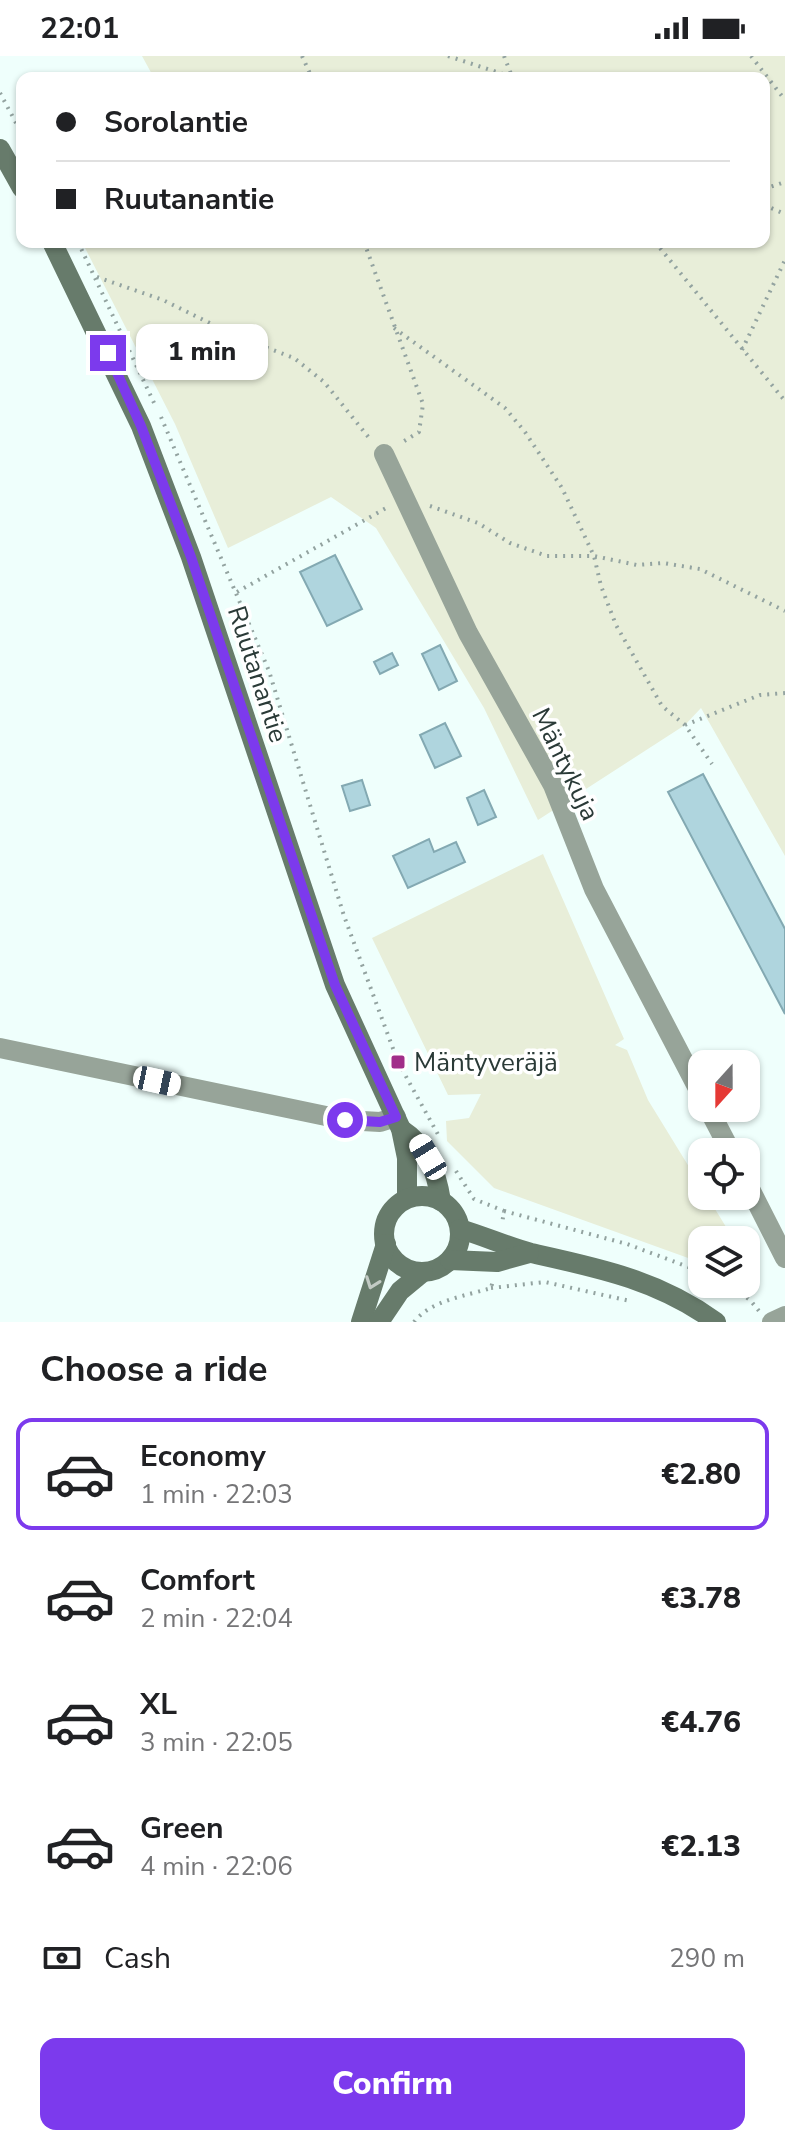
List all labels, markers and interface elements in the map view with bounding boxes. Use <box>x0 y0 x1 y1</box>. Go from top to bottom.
text: 22:01 <box>40 8 119 49</box>
text: Sorolantie <box>104 102 248 143</box>
text: Ruutanantie <box>104 179 274 220</box>
callout: 1 min <box>136 325 268 381</box>
text: 1 min <box>168 334 236 369</box>
route end <box>90 335 126 371</box>
street label: Ruutanantie <box>219 601 296 747</box>
street label: Mäntykuja <box>523 702 608 826</box>
place label: Mäntyveräjä <box>414 1045 558 1080</box>
north arrow <box>688 1050 760 1122</box>
map controls <box>688 1050 760 1298</box>
marker: Mäntyveräjä <box>389 1053 407 1071</box>
car <box>131 1064 183 1098</box>
route start <box>327 1102 363 1138</box>
car <box>405 1130 451 1184</box>
button: locate <box>688 1138 760 1210</box>
button: layers <box>688 1226 760 1298</box>
one-way arrow <box>365 1275 382 1289</box>
text: Choose a ride <box>40 1345 268 1394</box>
text: Economy <box>140 1436 266 1477</box>
icon: car <box>44 1438 116 1510</box>
text: €2.80 <box>661 1454 741 1495</box>
text: 1 min · 22:03 <box>140 1477 293 1512</box>
text: Comfort <box>140 1560 255 1601</box>
icon: car <box>44 1562 116 1634</box>
text: €3.78 <box>661 1578 741 1619</box>
text: 2 min · 22:04 <box>140 1601 293 1636</box>
text: XL <box>140 1684 177 1725</box>
icon: car <box>44 1686 116 1758</box>
text: €4.76 <box>661 1702 741 1743</box>
text: 3 min · 22:05 <box>140 1725 293 1760</box>
text: Green <box>140 1808 224 1849</box>
icon: car <box>44 1810 116 1882</box>
text: €2.13 <box>661 1826 741 1867</box>
text: 4 min · 22:06 <box>140 1849 293 1884</box>
icon: cash <box>40 1936 84 1980</box>
text: Cash <box>104 1938 171 1979</box>
text: 290 m <box>669 1941 745 1976</box>
button: Confirm <box>40 2038 745 2130</box>

